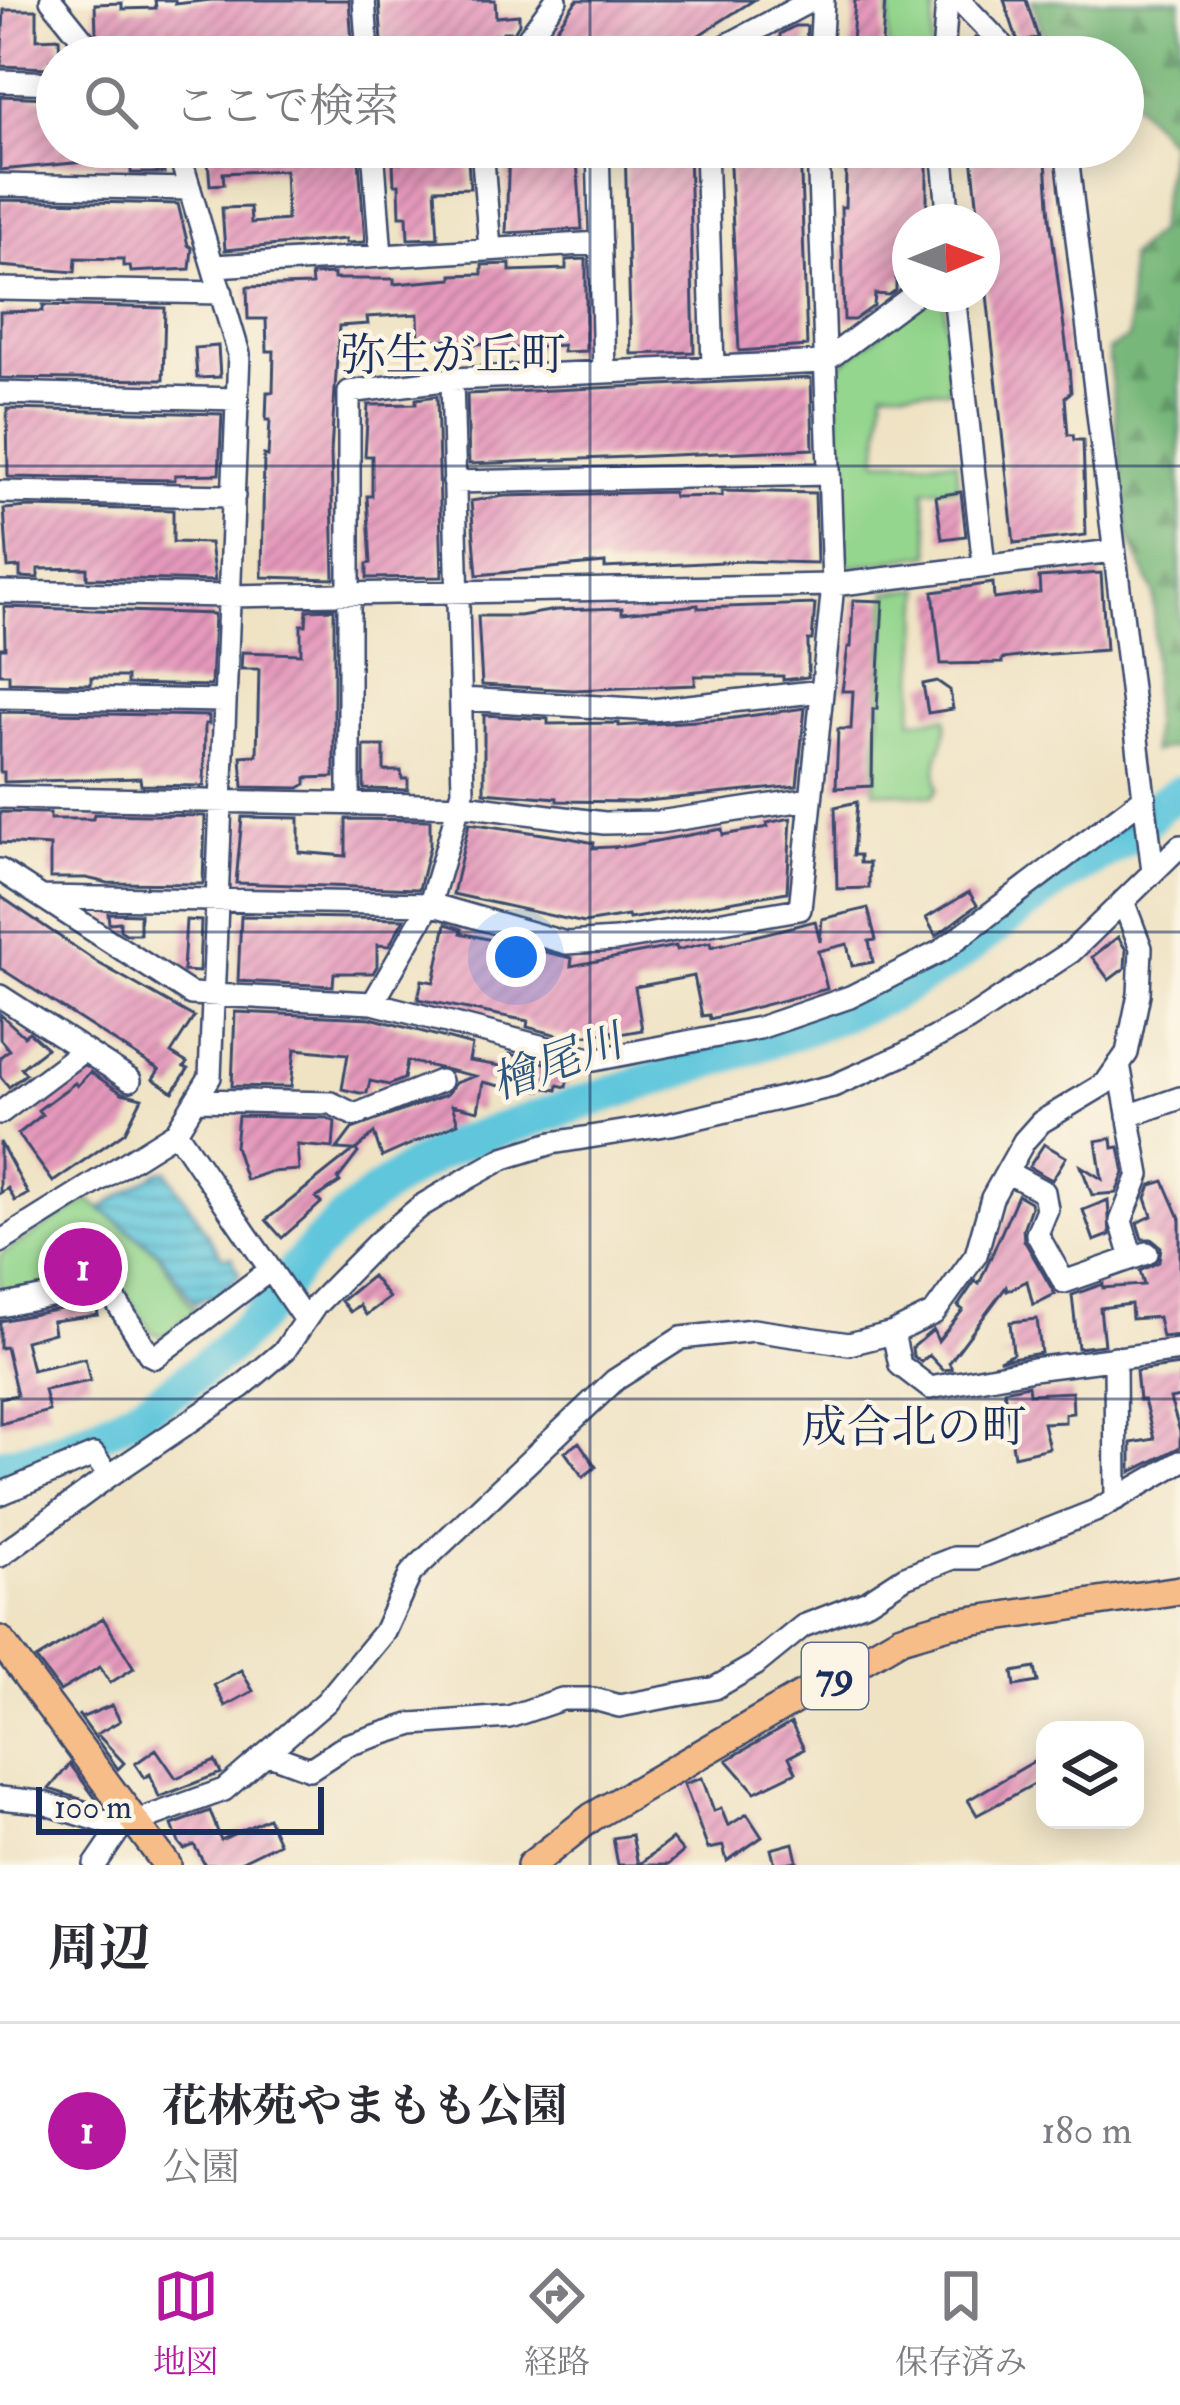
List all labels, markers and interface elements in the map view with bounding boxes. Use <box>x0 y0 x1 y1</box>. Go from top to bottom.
search box <box>36 36 1144 168</box>
icon: search <box>78 69 144 135</box>
text: ここで検索 <box>174 79 399 135</box>
north arrow <box>892 204 1000 312</box>
district label: 弥生が丘町 <box>340 328 566 384</box>
your location <box>486 927 546 987</box>
water label: 檜尾川 <box>484 1012 635 1112</box>
pin: 1 <box>44 1222 122 1312</box>
district label: 成合北の町 <box>801 1400 1027 1456</box>
road number: 79 <box>802 1643 868 1709</box>
map controls <box>1036 1721 1144 1829</box>
button: layers <box>1036 1721 1144 1829</box>
scale bar <box>36 1781 324 1834</box>
text: 100 m <box>54 1787 132 1828</box>
text: 周辺 <box>48 1917 150 1981</box>
text: 花林苑やまもも公園 <box>162 2079 567 2135</box>
text: 1 <box>80 2106 94 2155</box>
text: 180 m <box>1041 2106 1132 2155</box>
text: 公園 <box>162 2143 240 2192</box>
tab: 地図 <box>153 2263 219 2383</box>
tab: 経路 <box>524 2263 590 2383</box>
tab: 保存済み <box>895 2263 1027 2383</box>

